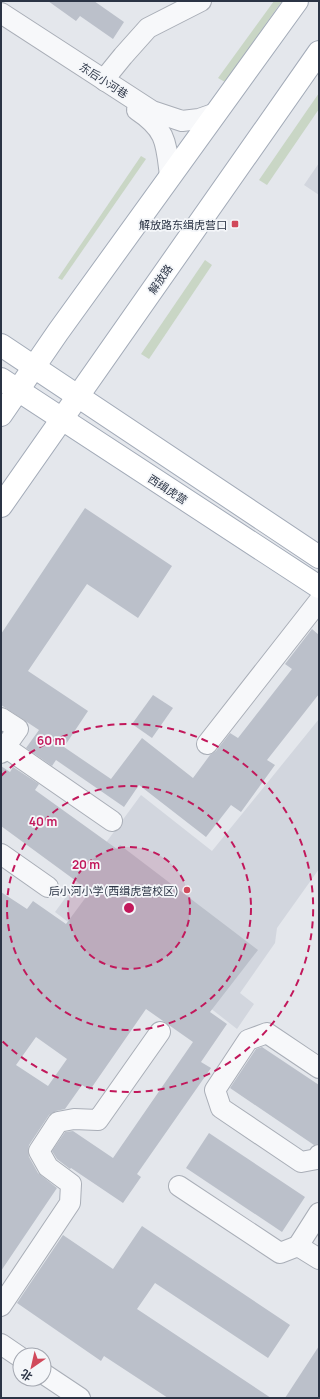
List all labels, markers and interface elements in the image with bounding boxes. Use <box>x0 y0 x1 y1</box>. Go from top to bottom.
street label: 东后小河巷 <box>77 59 131 101</box>
place label: 解放路东缉虎营口 <box>139 217 227 232</box>
marker: 解放路东缉虎营口 <box>230 219 240 229</box>
street label: 解放路 <box>144 261 176 297</box>
street label: 西缉虎营 <box>145 471 191 507</box>
text: 60 m <box>37 732 65 749</box>
text: 40 m <box>29 813 57 830</box>
text: 20 m <box>72 856 100 873</box>
place label: 后小河小学(西缉虎营校区) <box>49 883 179 898</box>
marker: 后小河小学(西缉虎营校区) <box>182 885 192 895</box>
centre of rings <box>122 901 136 915</box>
north arrow <box>12 1347 52 1387</box>
text: 北 <box>17 1366 35 1385</box>

